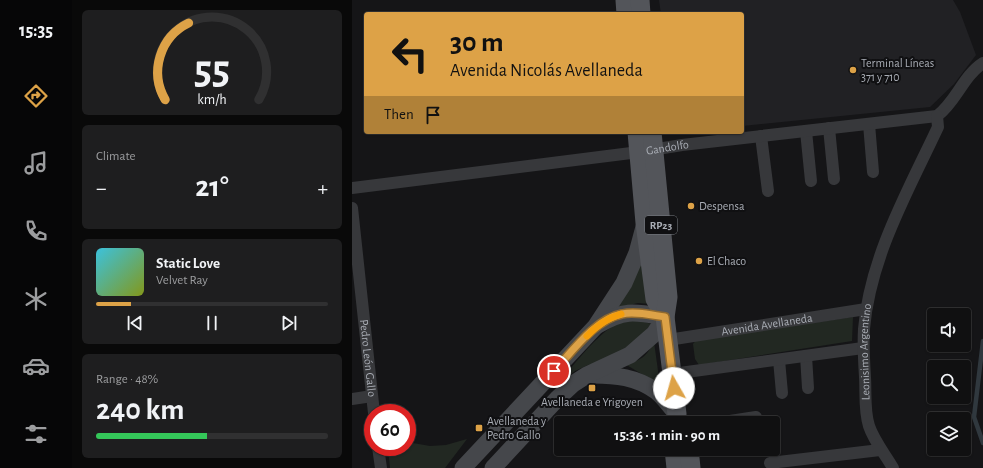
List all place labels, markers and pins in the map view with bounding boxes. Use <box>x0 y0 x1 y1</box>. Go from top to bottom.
place label: Terminal Líneas 371 y 710 <box>861 57 934 84</box>
marker: Terminal Líneas 371 y 710 <box>848 65 858 75</box>
place label: Despensa <box>699 200 745 212</box>
marker: Despensa <box>686 201 696 211</box>
place label: El Chaco <box>707 255 746 267</box>
marker: El Chaco <box>694 256 704 266</box>
pin <box>537 354 571 388</box>
marker: Avellaneda e Yrigoyen <box>587 383 597 393</box>
place label: Avellaneda e Yrigoyen <box>541 396 643 409</box>
place label: Avellaneda y Pedro Gallo <box>487 415 546 441</box>
marker: Avellaneda y Pedro Gallo <box>474 423 484 433</box>

